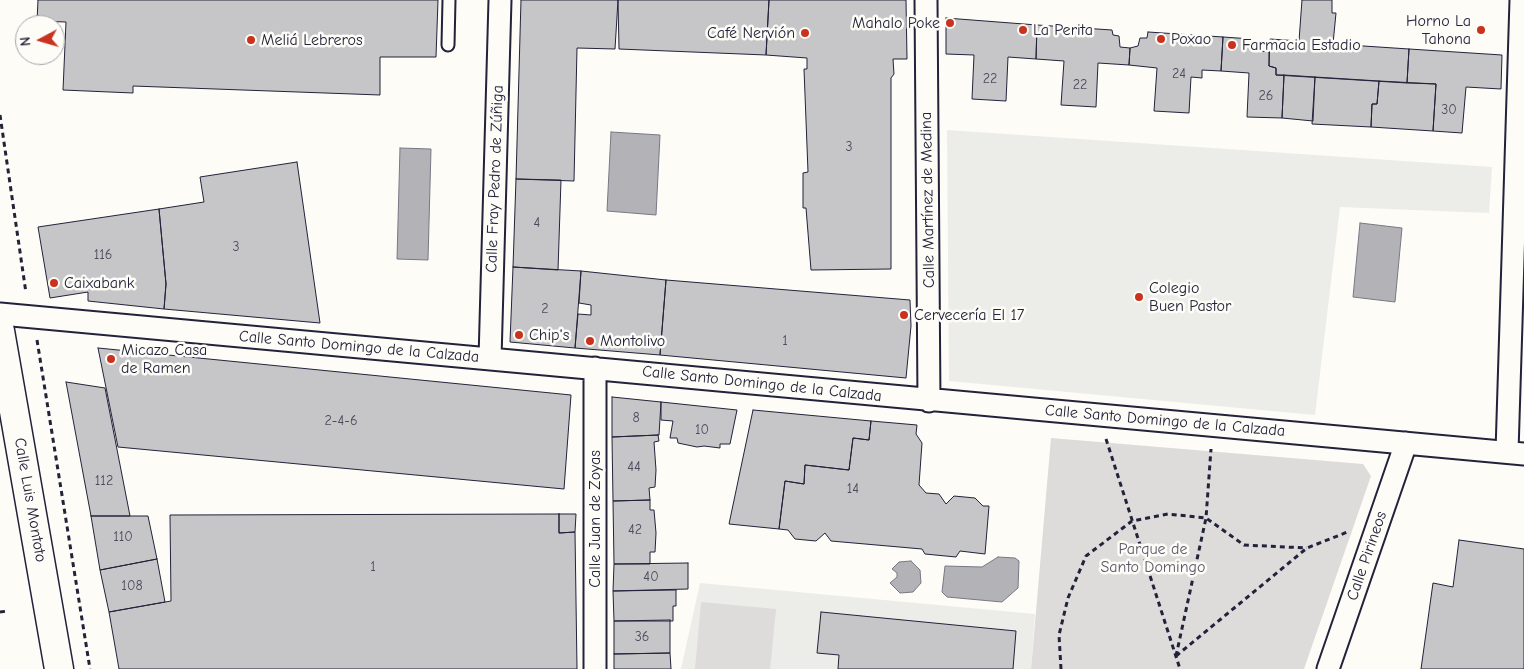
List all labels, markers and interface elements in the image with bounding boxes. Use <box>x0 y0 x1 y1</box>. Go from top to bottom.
place label: Horno La Tahona <box>1406 11 1471 49</box>
place label: Mahalo Poke <box>852 13 940 33</box>
north arrow <box>15 15 65 65</box>
marker: Mahalo Poke <box>944 17 956 29</box>
place label: La Perita <box>1033 20 1093 40</box>
place label: Café Nervión <box>707 23 795 43</box>
marker: La Perita <box>1017 24 1029 36</box>
marker: Horno La Tahona <box>1475 24 1487 36</box>
marker: Café Nervión <box>799 27 811 39</box>
place label: Poxao <box>1171 29 1211 49</box>
place label: Meliá Lebreros <box>261 30 363 50</box>
marker: Poxao <box>1155 33 1167 45</box>
marker: Meliá Lebreros <box>245 34 257 46</box>
place label: Farmacia Estadio <box>1242 35 1361 55</box>
text: N <box>17 36 35 47</box>
marker: Farmacia Estadio <box>1226 39 1238 51</box>
house number: 24 <box>1172 66 1186 82</box>
house number: 22 <box>983 71 997 87</box>
house number: 22 <box>1073 77 1087 93</box>
street label: Calle Fray Pedro de Zúñiga <box>482 85 508 273</box>
house number: 26 <box>1259 88 1273 104</box>
house number: 30 <box>1441 102 1457 118</box>
street label: Calle Martínez de Medina <box>917 112 939 288</box>
house number: 3 <box>845 139 853 155</box>
house number: 4 <box>534 215 540 231</box>
house number: 3 <box>232 239 240 255</box>
house number: 116 <box>94 247 112 263</box>
place label: Caixabank <box>64 273 135 293</box>
marker: Caixabank <box>48 277 60 289</box>
place label: Colegio Buen Pastor <box>1149 278 1231 316</box>
marker: Colegio Buen Pastor <box>1133 291 1145 303</box>
house number: 2 <box>541 301 549 317</box>
place label: Cervecería El 17 <box>914 305 1024 325</box>
marker: Cervecería El 17 <box>898 309 910 321</box>
place label: Chip's <box>529 325 569 345</box>
street label: Calle Santo Domingo de la Calzada <box>238 327 480 367</box>
marker: Chip's <box>513 329 525 341</box>
place label: Montolivo <box>600 331 665 351</box>
house number: 1 <box>782 333 788 349</box>
marker: Montolivo <box>584 335 596 347</box>
place label: Micazo Casa de Ramen <box>121 340 207 378</box>
marker: Micazo Casa de Ramen <box>105 353 117 365</box>
street label: Calle Santo Domingo de la Calzada <box>641 362 883 406</box>
street label: Calle Santo Domingo de la Calzada <box>1044 401 1286 441</box>
house number: 8 <box>632 410 640 426</box>
house number: 2-4-6 <box>325 413 357 429</box>
house number: 10 <box>695 422 709 438</box>
street label: Calle Luis Montoto <box>10 436 50 564</box>
street label: Calle Juan de Zoyas <box>585 450 605 588</box>
house number: 44 <box>627 459 641 475</box>
house number: 112 <box>95 473 113 489</box>
house number: 14 <box>847 481 859 497</box>
street label: Calle Pirineos <box>1343 509 1391 603</box>
house number: 42 <box>628 522 642 538</box>
house number: 110 <box>113 529 133 545</box>
park label: Parque de Santo Domingo <box>1100 539 1206 577</box>
house number: 1 <box>370 559 376 575</box>
house number: 40 <box>643 569 659 585</box>
house number: 108 <box>121 578 143 594</box>
house number: 36 <box>635 629 649 645</box>

